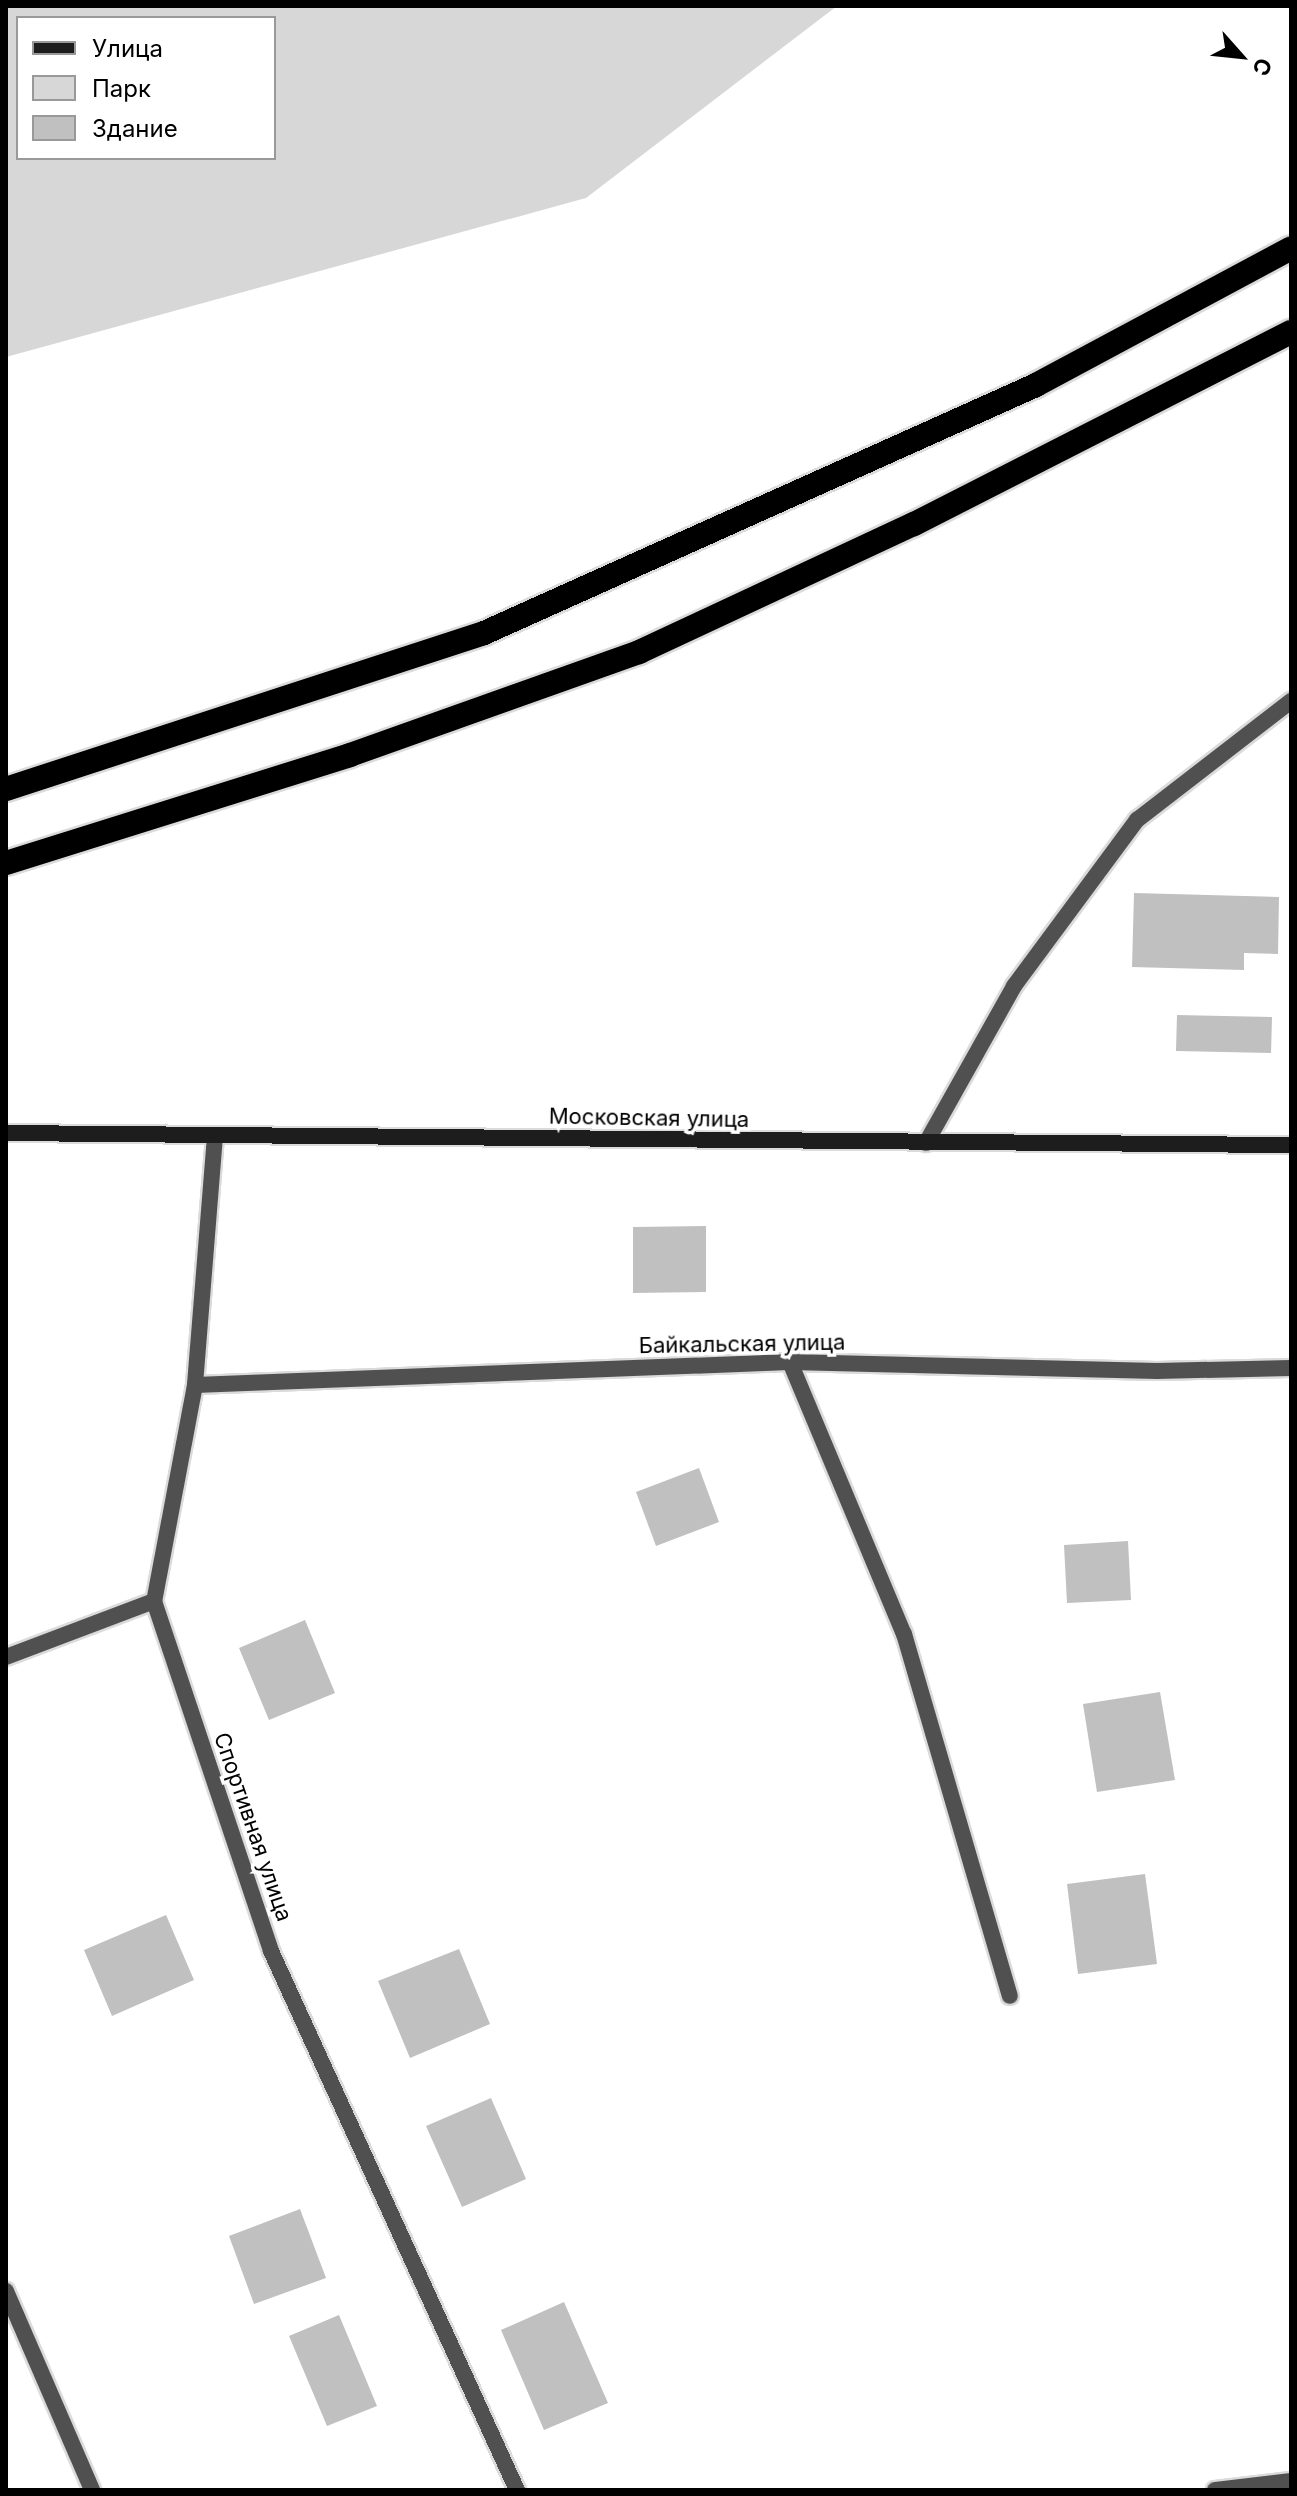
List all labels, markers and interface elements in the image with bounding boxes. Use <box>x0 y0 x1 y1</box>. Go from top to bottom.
legend <box>16 16 276 160</box>
north arrow <box>1201 16 1281 96</box>
text: Улица <box>92 34 163 63</box>
text: С <box>1247 54 1278 80</box>
text: Парк <box>92 74 151 103</box>
text: Здание <box>92 114 178 143</box>
street label: Московская улица <box>549 1103 749 1133</box>
street label: Байкальская улица <box>639 1329 845 1359</box>
street label: Спортивная улица <box>208 1729 298 1925</box>

